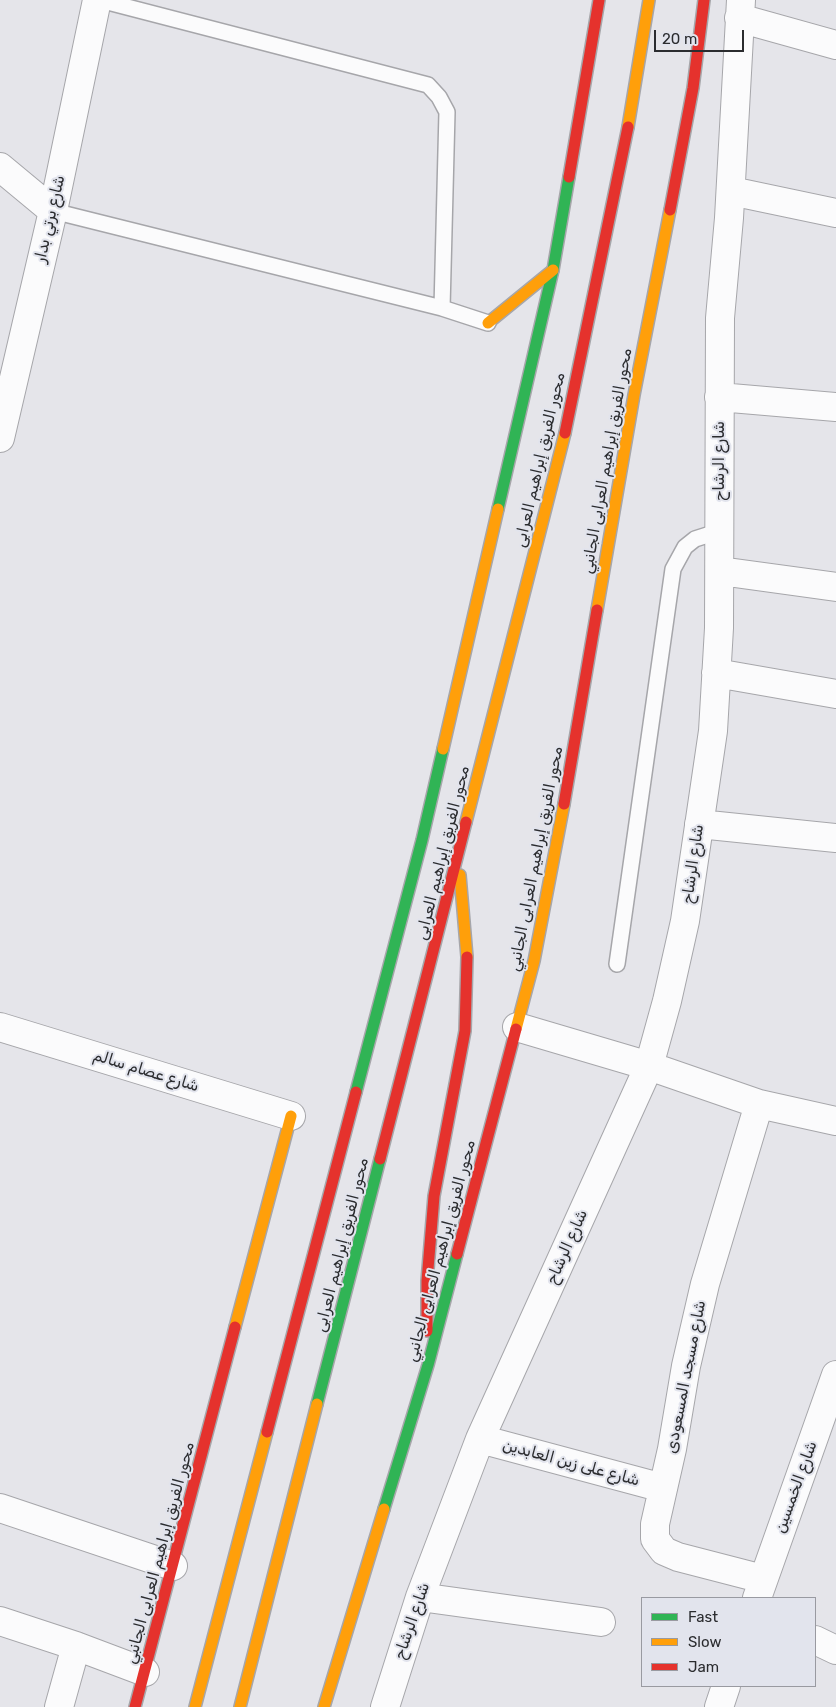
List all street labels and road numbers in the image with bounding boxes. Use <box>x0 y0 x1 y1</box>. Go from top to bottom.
street label: شارع برتي بدار <box>31 173 69 265</box>
street label: محور الفريق إبراهيم العرابى الجانبي <box>578 347 636 575</box>
street label: محور الفريق إبراهيم العرابى <box>511 371 569 549</box>
street label: شارع الرشاح <box>709 421 729 501</box>
street label: محور الفريق إبراهيم العرابى الجانبي <box>505 745 567 973</box>
street label: محور الفريق إبراهيم العرابى <box>412 764 474 942</box>
street label: شارع الرشاح <box>678 823 708 905</box>
street label: شارع عصام سالم <box>91 1046 201 1096</box>
street label: محور الفريق إبراهيم العرابى الجانبي <box>402 1138 480 1364</box>
street label: محور الفريق إبراهيم العرابى <box>311 1156 373 1334</box>
street label: شارع الرشاح <box>542 1207 592 1287</box>
street label: شارع مسجد المسعودى <box>662 1299 710 1455</box>
street label: شارع على زين العابدين <box>500 1435 642 1491</box>
street label: شارع الخمسين <box>770 1438 822 1536</box>
street label: محور الفريق إبراهيم العرابى الجانبي <box>121 1440 199 1666</box>
street label: شارع الرشاح <box>390 1580 434 1662</box>

